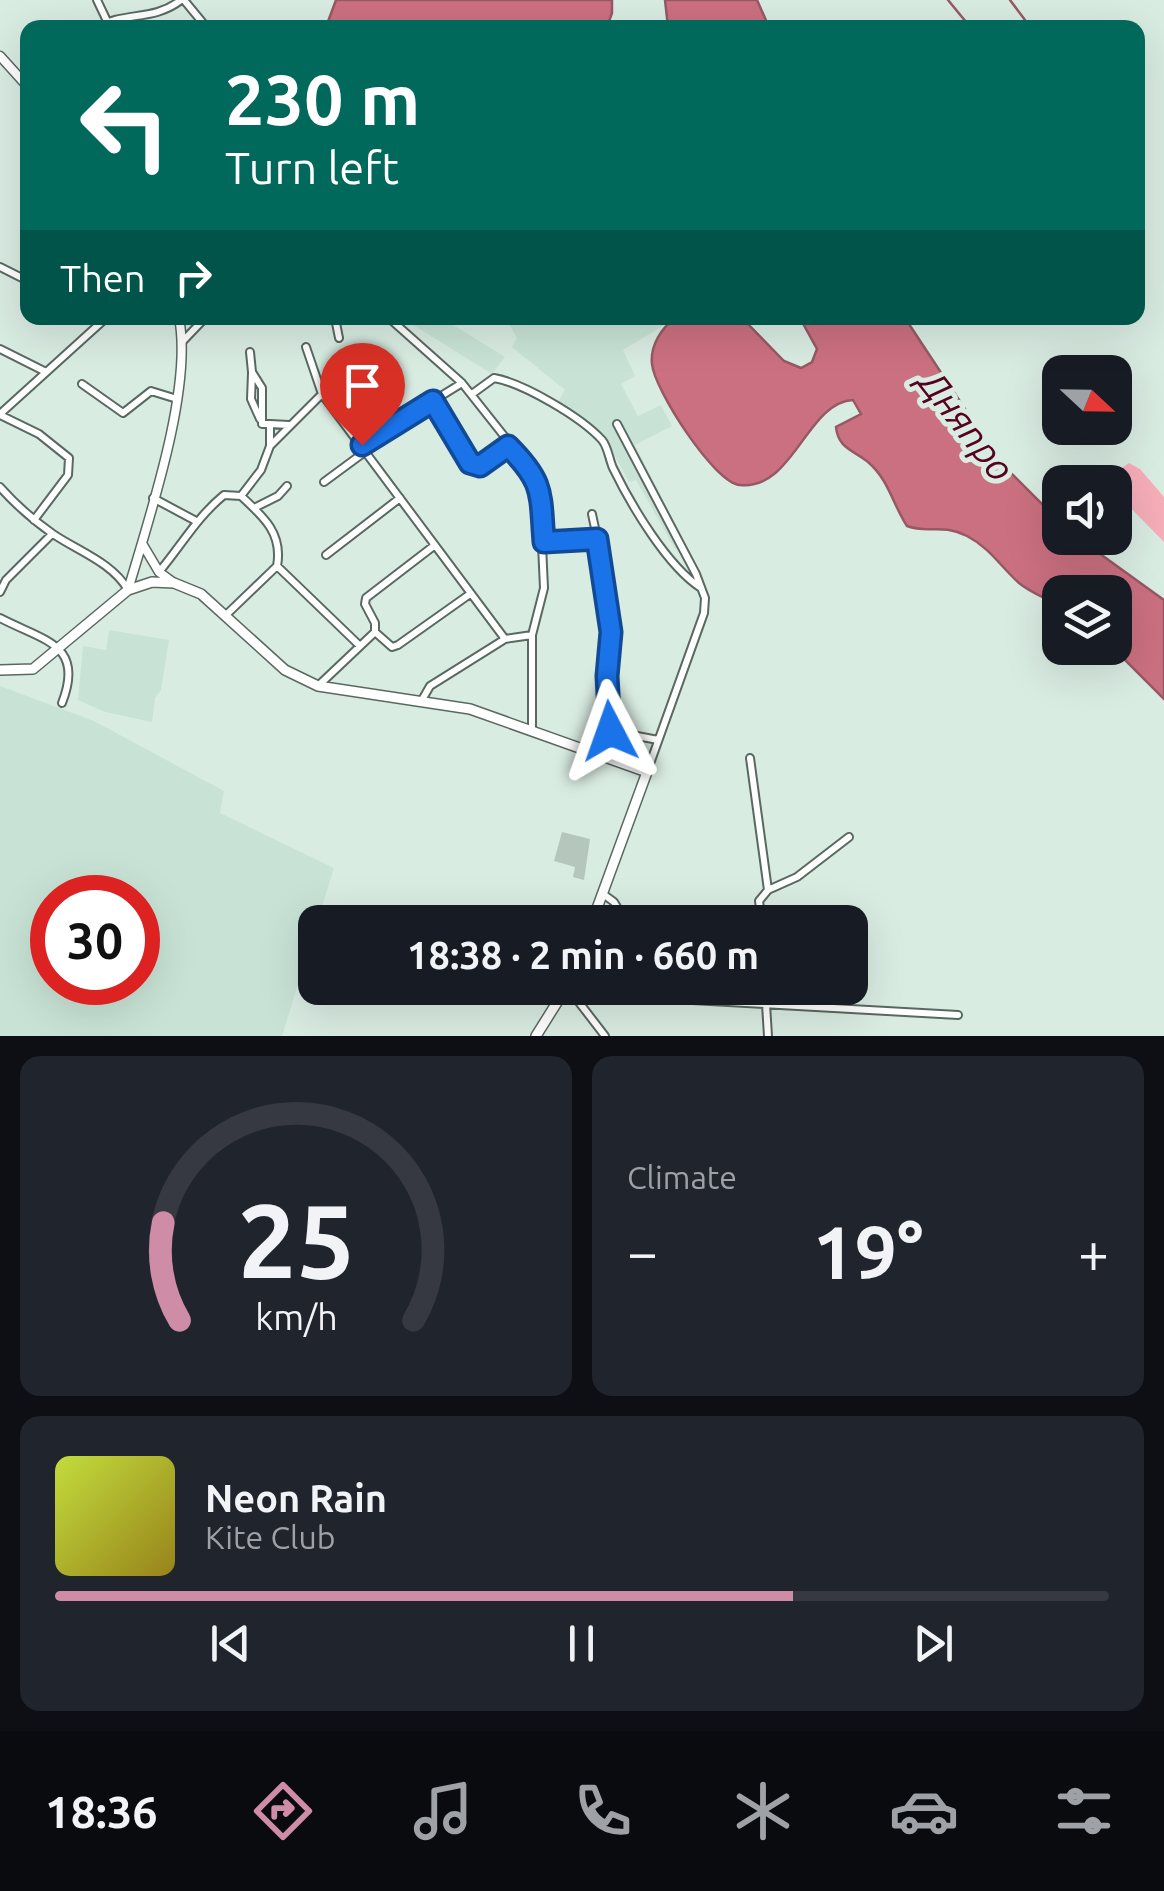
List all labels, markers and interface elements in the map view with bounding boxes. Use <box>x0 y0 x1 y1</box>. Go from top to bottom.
icon: left <box>60 60 190 190</box>
text: 230 m <box>225 60 420 138</box>
text: Turn left <box>225 142 399 193</box>
icon: right <box>166 250 221 305</box>
text: Then <box>60 257 146 299</box>
pin <box>320 343 405 446</box>
north arrow <box>1042 355 1132 445</box>
map controls <box>1042 355 1132 665</box>
icon: arrive <box>335 358 390 413</box>
water label: Дняпро <box>908 358 1023 488</box>
button: sound <box>1042 465 1132 555</box>
button: layers <box>1042 575 1132 665</box>
position arrow <box>558 679 662 783</box>
speed limit sign: 30 <box>30 875 160 1005</box>
text: 18:38 · 2 min · 660 m <box>407 934 759 976</box>
text: Climate <box>627 1159 737 1195</box>
text: 25 <box>237 1181 355 1298</box>
text: 19° <box>812 1209 924 1293</box>
text: − <box>627 1221 658 1282</box>
text: + <box>1078 1221 1109 1282</box>
text: km/h <box>255 1297 337 1337</box>
text: Neon Rain <box>205 1477 387 1519</box>
text: Kite Club <box>205 1519 335 1555</box>
icon: previous <box>203 1616 258 1671</box>
icon: pause <box>554 1616 609 1671</box>
icon: next <box>906 1616 961 1671</box>
icon: directions <box>248 1776 318 1846</box>
icon: music <box>408 1776 478 1846</box>
icon: phone <box>568 1776 638 1846</box>
icon: climate <box>728 1776 798 1846</box>
icon: car <box>889 1776 959 1846</box>
icon: filters <box>1049 1776 1119 1846</box>
text: 18:36 <box>45 1786 158 1837</box>

